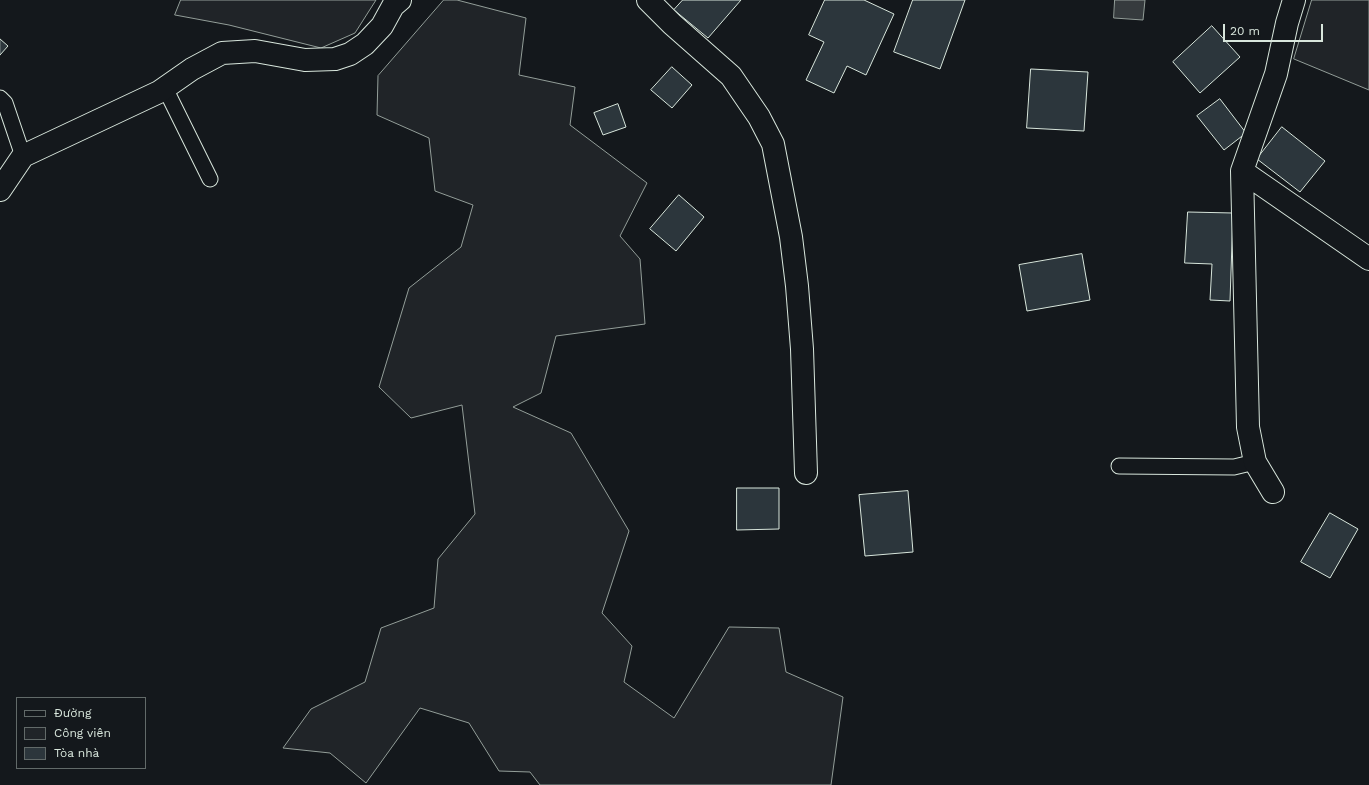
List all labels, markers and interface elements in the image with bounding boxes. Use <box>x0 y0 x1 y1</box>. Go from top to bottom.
scale bar <box>1225 16 1325 42</box>
text: 20 m <box>1230 24 1260 38</box>
legend <box>16 697 146 769</box>
text: Đường <box>54 706 91 720</box>
text: Công viên <box>54 726 111 740</box>
text: Tòa nhà <box>54 746 99 760</box>

